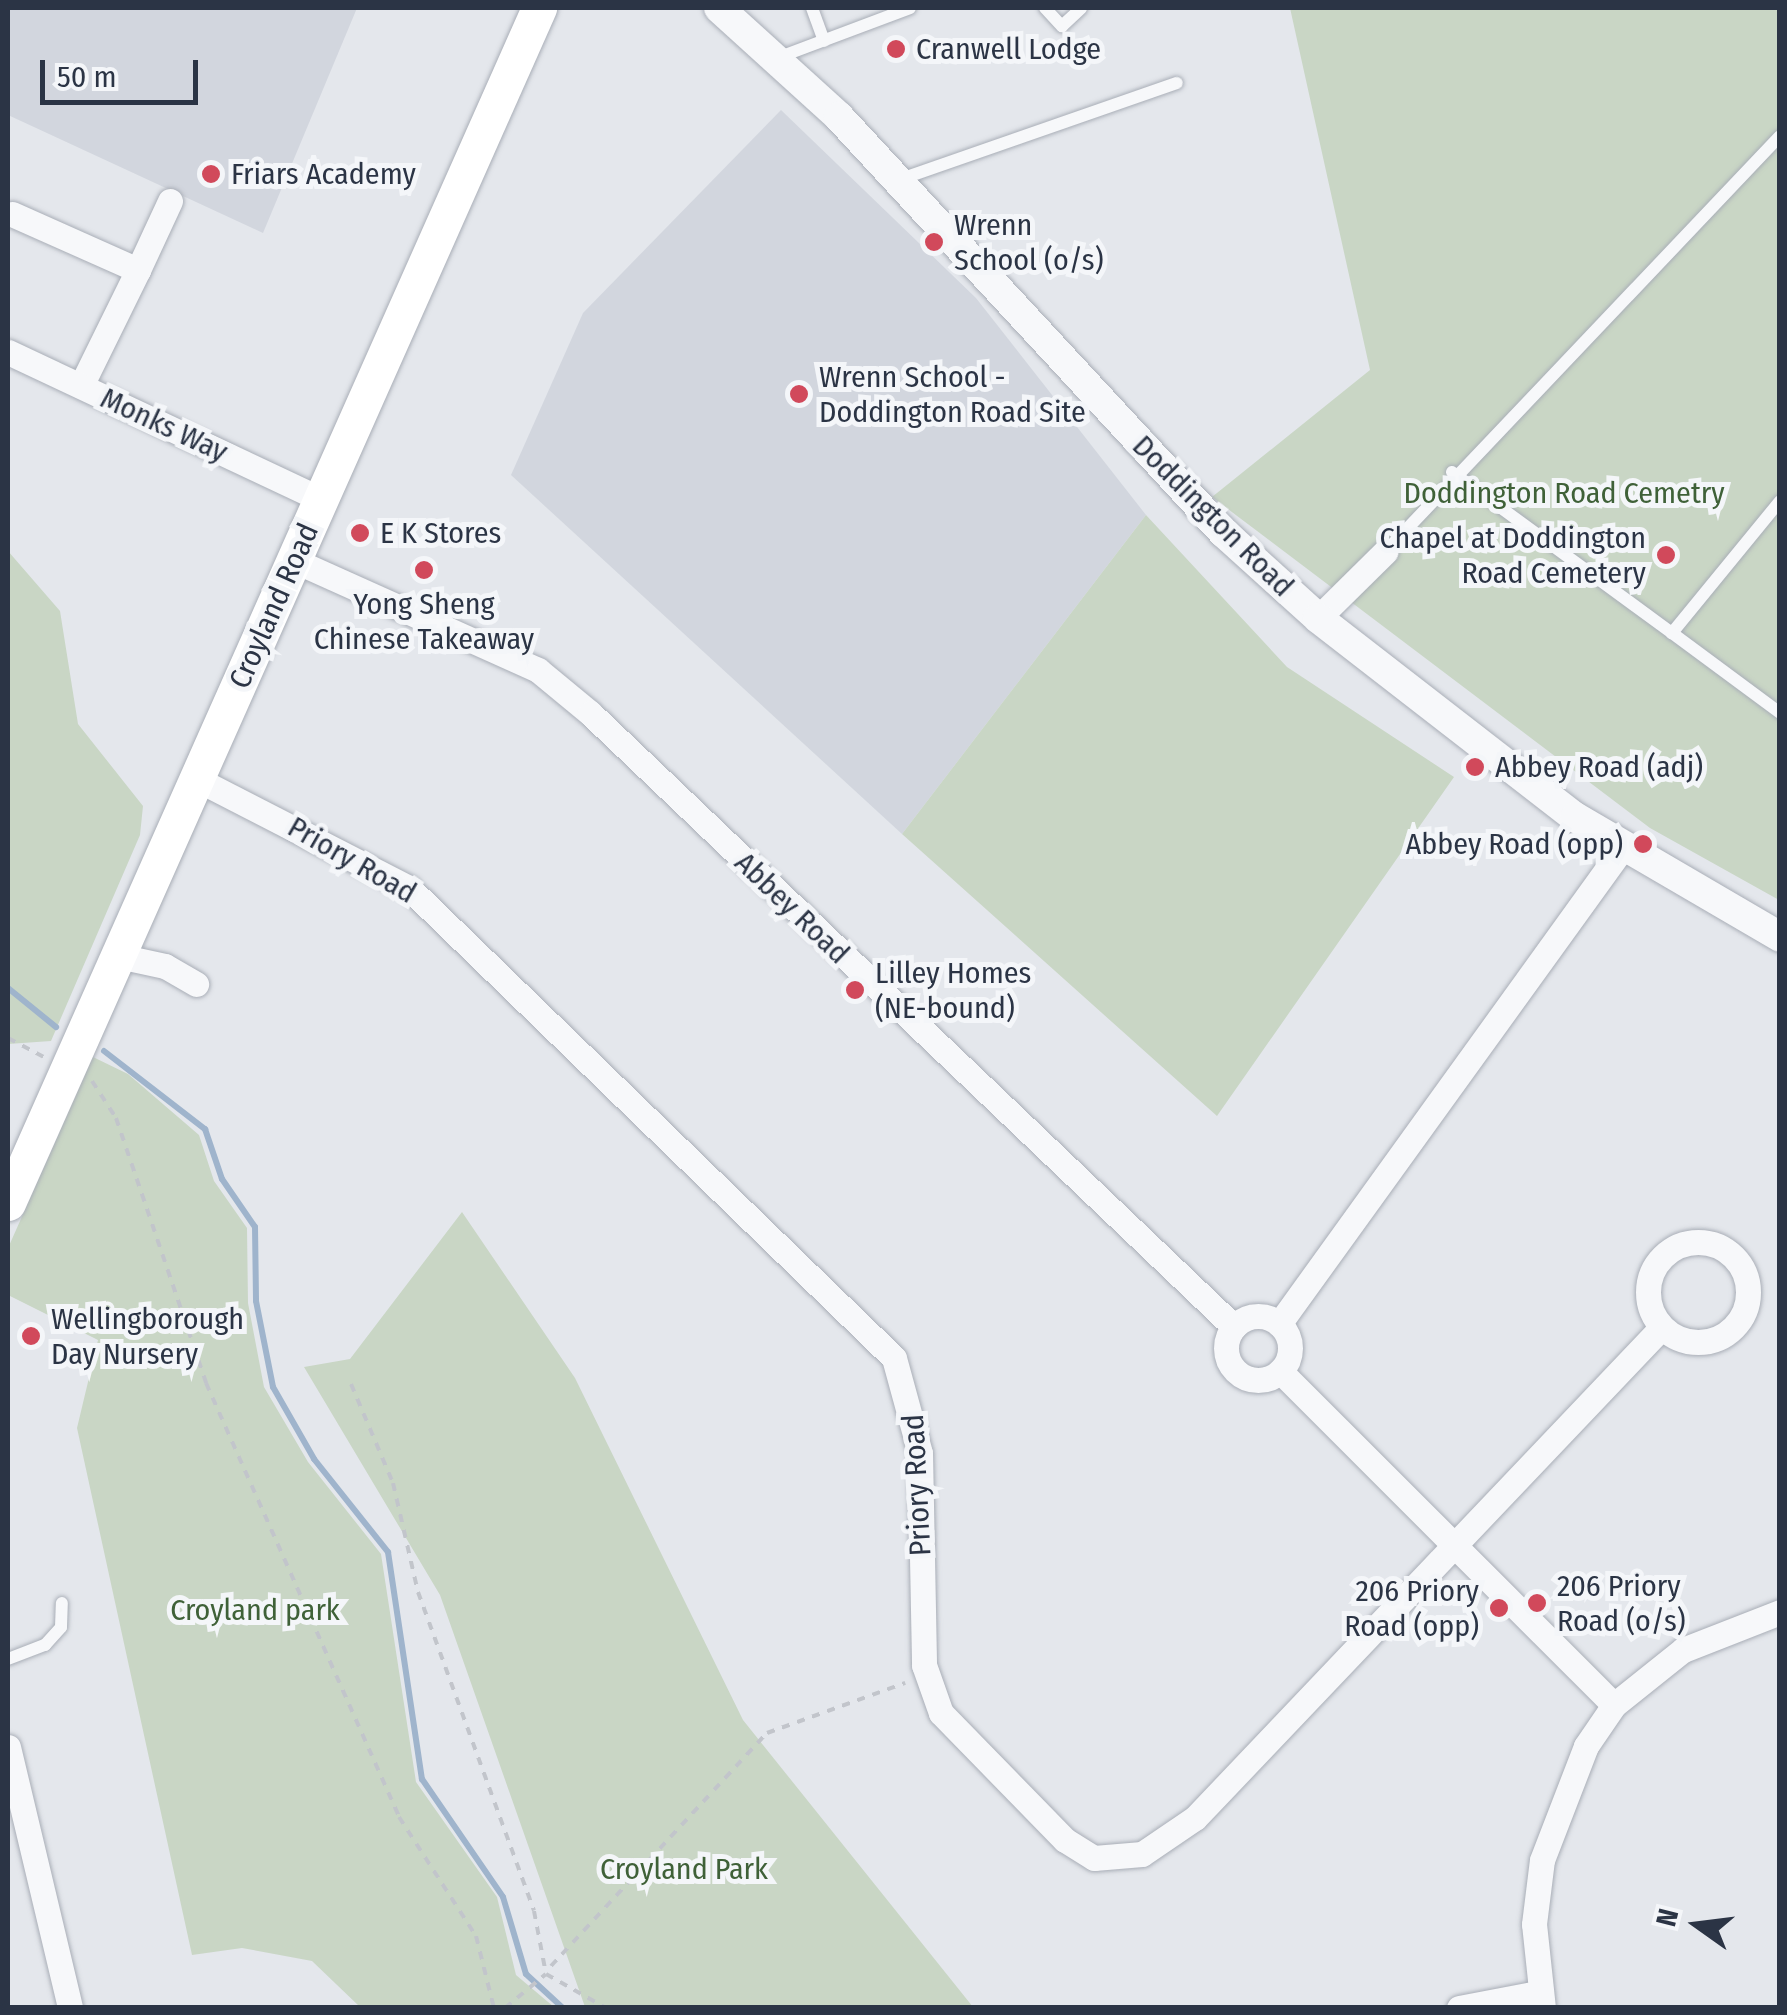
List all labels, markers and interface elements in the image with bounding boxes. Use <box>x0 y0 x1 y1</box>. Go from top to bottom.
place label: Cranwell Lodge <box>916 31 1101 67</box>
marker: Cranwell Lodge <box>885 38 907 60</box>
scale bar <box>45 40 202 102</box>
text: 50 m <box>57 59 117 95</box>
place label: Friars Academy <box>231 156 416 192</box>
marker: Friars Academy <box>200 163 222 185</box>
place label: Wrenn School (o/s) <box>954 207 1103 278</box>
marker: Wrenn School (o/s) <box>923 231 945 253</box>
place label: Wrenn School - Doddington Road Site <box>819 359 1086 430</box>
street label: Monks Way <box>95 380 233 470</box>
marker: Wrenn School - Doddington Road Site <box>788 383 810 405</box>
street label: Doddington Road <box>1125 428 1301 604</box>
park label: Doddington Road Cemetry <box>1403 475 1725 511</box>
place label: E K Stores <box>380 515 501 551</box>
street label: Croyland Road <box>222 518 326 694</box>
place label: Chapel at Doddington Road Cemetery <box>1379 520 1646 590</box>
marker: E K Stores <box>349 522 371 544</box>
marker: Chapel at Doddington Road Cemetery <box>1655 544 1677 566</box>
marker: Yong Sheng Chinese Takeaway <box>413 559 435 581</box>
place label: Yong Sheng Chinese Takeaway <box>314 586 534 656</box>
place label: Abbey Road (adj) <box>1495 749 1703 785</box>
marker: Abbey Road (adj) <box>1464 756 1486 778</box>
street label: Priory Road <box>282 809 422 911</box>
place label: Abbey Road (opp) <box>1406 826 1623 862</box>
marker: Abbey Road (opp) <box>1632 833 1654 855</box>
street label: Abbey Road <box>727 845 857 971</box>
place label: Lilley Homes (NE-bound) <box>875 955 1031 1026</box>
marker: Lilley Homes (NE-bound) <box>844 979 866 1001</box>
place label: Wellingborough Day Nursery <box>51 1301 244 1372</box>
marker: Wellingborough Day Nursery <box>20 1325 42 1347</box>
street label: Priory Road <box>895 1413 939 1557</box>
place label: 206 Priory Road (o/s) <box>1557 1568 1686 1638</box>
place label: 206 Priory Road (opp) <box>1344 1573 1479 1644</box>
park label: Croyland park <box>170 1592 340 1628</box>
marker: 206 Priory Road (o/s) <box>1526 1592 1548 1614</box>
marker: 206 Priory Road (opp) <box>1488 1597 1510 1619</box>
park label: Croyland Park <box>600 1851 768 1887</box>
north arrow <box>1647 1875 1747 1975</box>
text: N <box>1649 1905 1685 1930</box>

